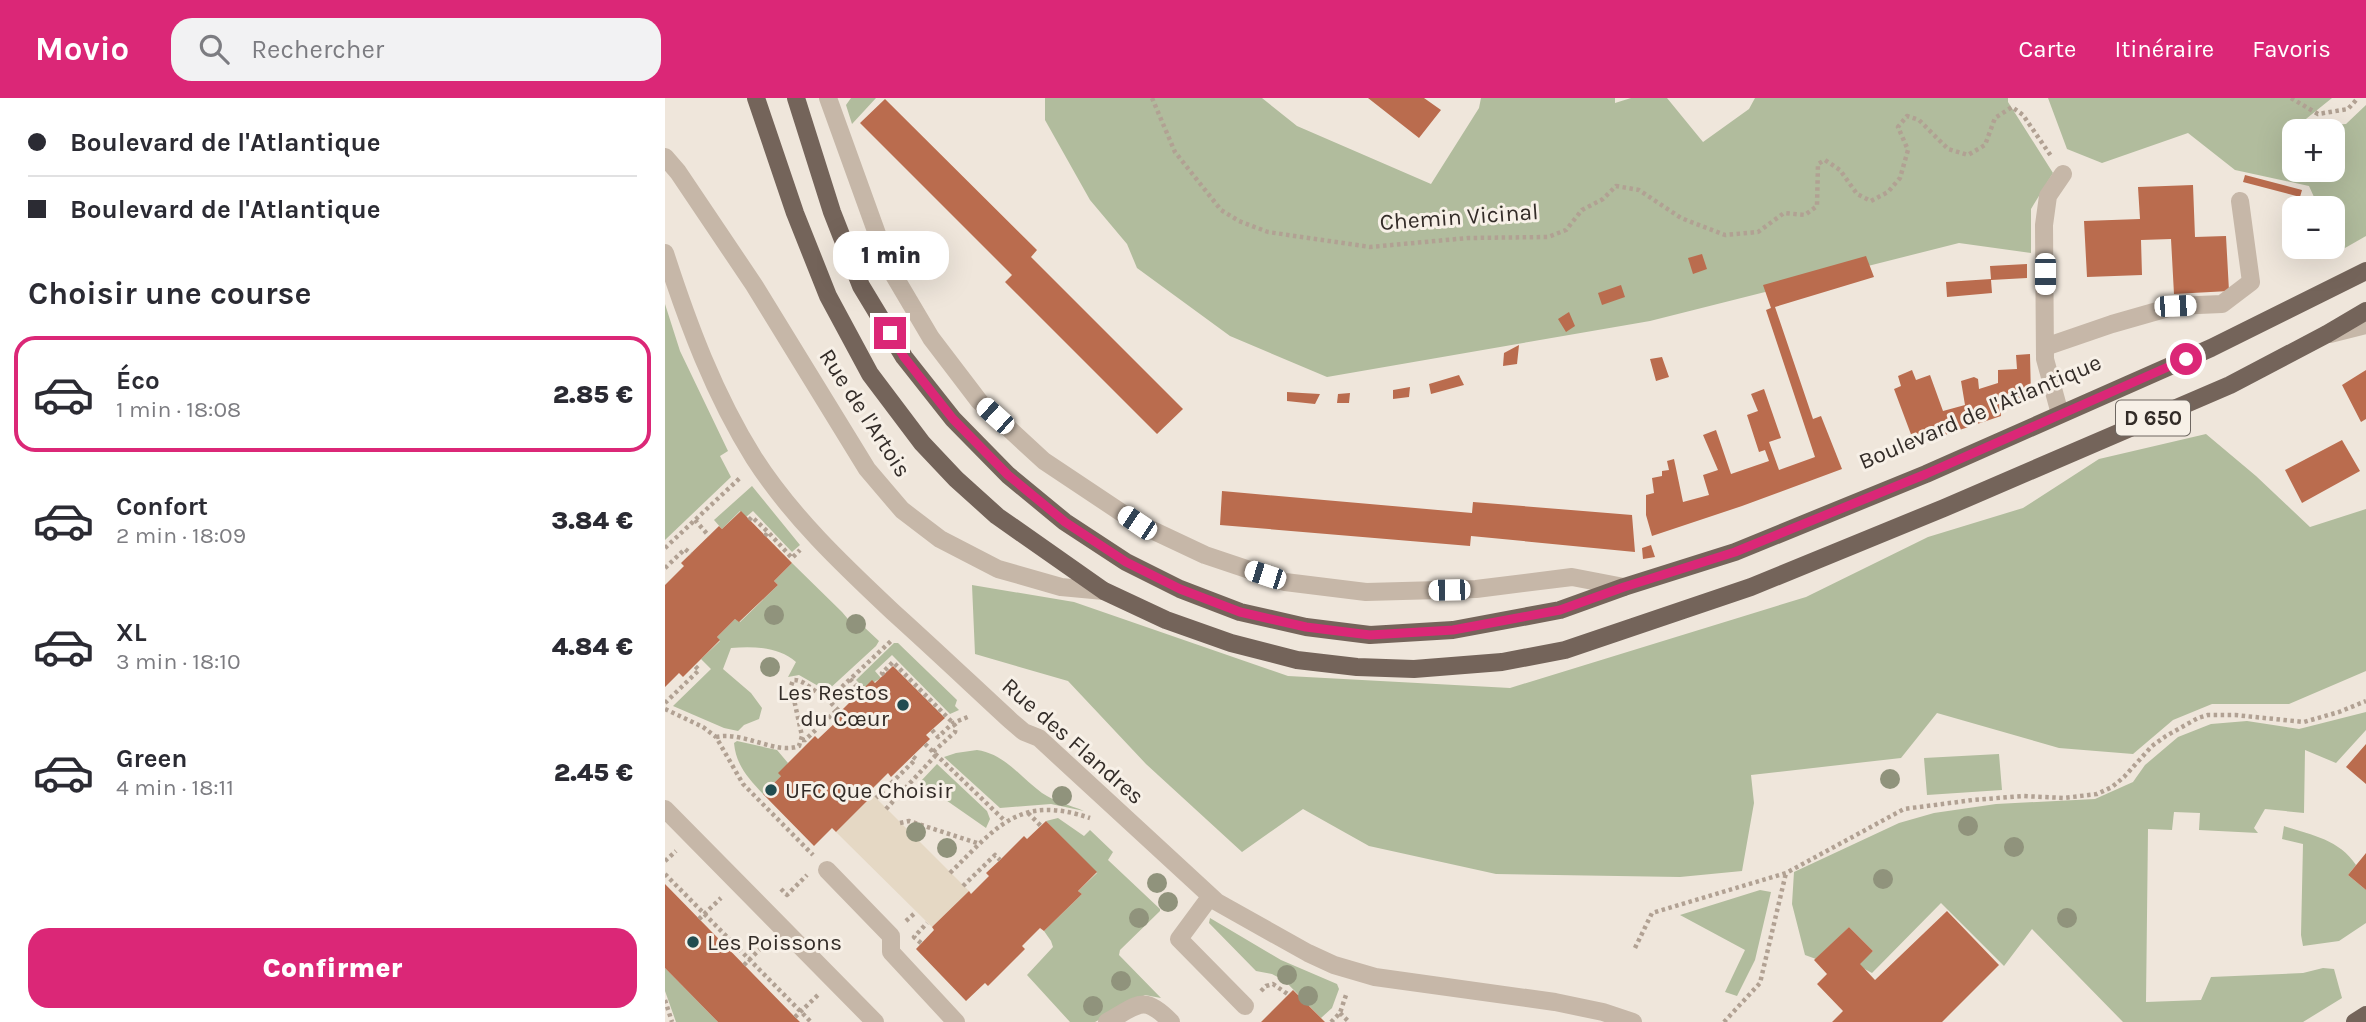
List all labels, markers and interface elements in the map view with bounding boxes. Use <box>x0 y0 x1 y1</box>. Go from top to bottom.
search box <box>171 18 661 81</box>
text: Movio <box>35 30 129 68</box>
icon: search <box>195 30 233 68</box>
text: Rechercher <box>251 34 384 65</box>
text: Carte <box>2018 35 2076 63</box>
text: Itinéraire <box>2114 35 2214 63</box>
text: Favoris <box>2252 35 2331 63</box>
map controls <box>2282 119 2345 259</box>
button: + <box>2282 119 2345 182</box>
text: Boulevard de l'Atlantique <box>70 127 381 158</box>
text: Boulevard de l'Atlantique <box>70 194 381 225</box>
button: − <box>2282 196 2345 259</box>
street label: Chemin Vicinal <box>1379 198 1539 236</box>
callout: 1 min <box>832 232 948 280</box>
text: 1 min <box>861 242 921 269</box>
car <box>2035 253 2056 295</box>
text: Choisir une course <box>28 275 311 312</box>
car <box>2154 295 2197 317</box>
route end <box>874 317 906 349</box>
route start <box>2170 343 2202 375</box>
street label: Rue de l'Artois <box>814 344 916 482</box>
street label: Boulevard de l'Atlantique <box>1855 349 2105 475</box>
icon: car <box>32 363 95 426</box>
text: Éco <box>116 365 160 396</box>
text: 2.85 € <box>553 379 633 410</box>
car <box>973 394 1018 438</box>
text: 1 min · 18:08 <box>116 396 241 423</box>
road number: D 650 <box>2116 400 2190 436</box>
icon: car <box>32 489 95 552</box>
text: Confort <box>116 491 208 522</box>
car <box>1114 503 1161 543</box>
text: 3.84 € <box>551 505 633 536</box>
text: 2 min · 18:09 <box>116 522 246 549</box>
car <box>1242 559 1289 591</box>
car <box>1428 579 1471 601</box>
icon: car <box>32 615 95 678</box>
text: XL <box>116 617 147 648</box>
text: 4.84 € <box>552 631 633 662</box>
text: 3 min · 18:10 <box>116 648 241 675</box>
street label: Rue des Flandres <box>997 672 1149 810</box>
place label: Les Restos du Cœur <box>778 679 890 732</box>
marker: Les Restos du Cœur <box>895 697 911 713</box>
icon: car <box>32 741 95 804</box>
text: Green <box>116 743 188 774</box>
text: 2.45 € <box>554 757 633 788</box>
text: 4 min · 18:11 <box>116 774 234 801</box>
place label: UFC Que Choisir <box>785 777 953 804</box>
marker: UFC Que Choisir <box>763 782 779 798</box>
button: Confirmer <box>28 928 637 1008</box>
place label: Les Poissons <box>707 929 842 956</box>
marker: Les Poissons <box>685 934 701 950</box>

